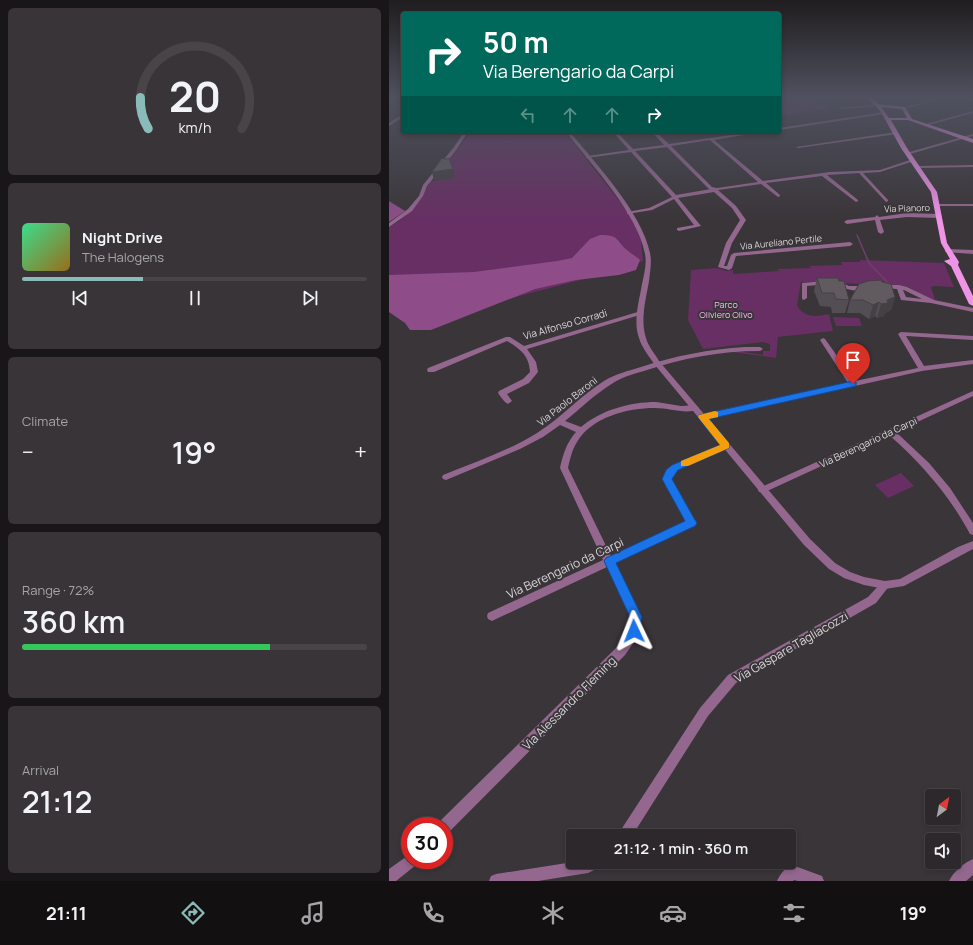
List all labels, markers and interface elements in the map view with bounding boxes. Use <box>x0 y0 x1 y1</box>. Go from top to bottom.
text: 50 m <box>483 23 549 61</box>
icon: right <box>417 28 469 80</box>
text: Via Berengario da Carpi <box>483 59 674 83</box>
text: 20 <box>168 68 221 124</box>
icon: left <box>517 104 539 126</box>
icon: ahead <box>559 104 581 126</box>
icon: ahead <box>601 104 623 126</box>
icon: right <box>643 104 665 126</box>
text: km/h <box>178 118 211 137</box>
street label: Via Pianoro <box>884 201 930 215</box>
text: Night Drive <box>82 227 163 248</box>
street label: Via Aureliano Pertile <box>739 231 823 253</box>
text: The Halogens <box>82 248 164 266</box>
icon: previous <box>69 287 91 309</box>
icon: pause <box>184 287 206 309</box>
icon: next <box>299 287 321 309</box>
park label: Parco Oliviero Olivo <box>699 298 753 321</box>
street label: Via Alfonso Corradi <box>521 305 609 343</box>
pin <box>836 343 870 384</box>
icon: arrive <box>842 349 864 371</box>
street label: Via Paolo Baroni <box>534 373 600 429</box>
text: Climate <box>22 412 68 430</box>
street label: Via Berengario da Carpi <box>817 413 919 471</box>
text: 19° <box>172 432 217 473</box>
text: − <box>22 437 34 467</box>
text: + <box>354 437 367 467</box>
street label: Via Berengario da Carpi <box>504 533 626 603</box>
text: Range · 72% <box>22 581 94 599</box>
text: 360 km <box>22 601 125 642</box>
street label: Via Gaspare Tagliacozzi <box>731 607 851 687</box>
position arrow <box>613 610 655 652</box>
street label: Via Alessandro Fleming <box>518 652 620 754</box>
text: Arrival <box>22 761 59 779</box>
text: 21:12 <box>22 781 92 822</box>
north arrow <box>925 789 961 825</box>
map controls <box>925 789 961 869</box>
speed limit sign: 30 <box>401 817 453 869</box>
button: sound <box>925 833 961 869</box>
text: 21:12 · 1 min · 360 m <box>614 838 748 859</box>
icon: directions <box>179 899 207 927</box>
icon: music <box>299 899 327 927</box>
icon: phone <box>419 899 447 927</box>
icon: climate <box>539 899 567 927</box>
icon: car <box>659 899 687 927</box>
icon: filters <box>780 899 808 927</box>
text: 21:11 <box>46 901 87 925</box>
text: 19° <box>900 901 927 925</box>

